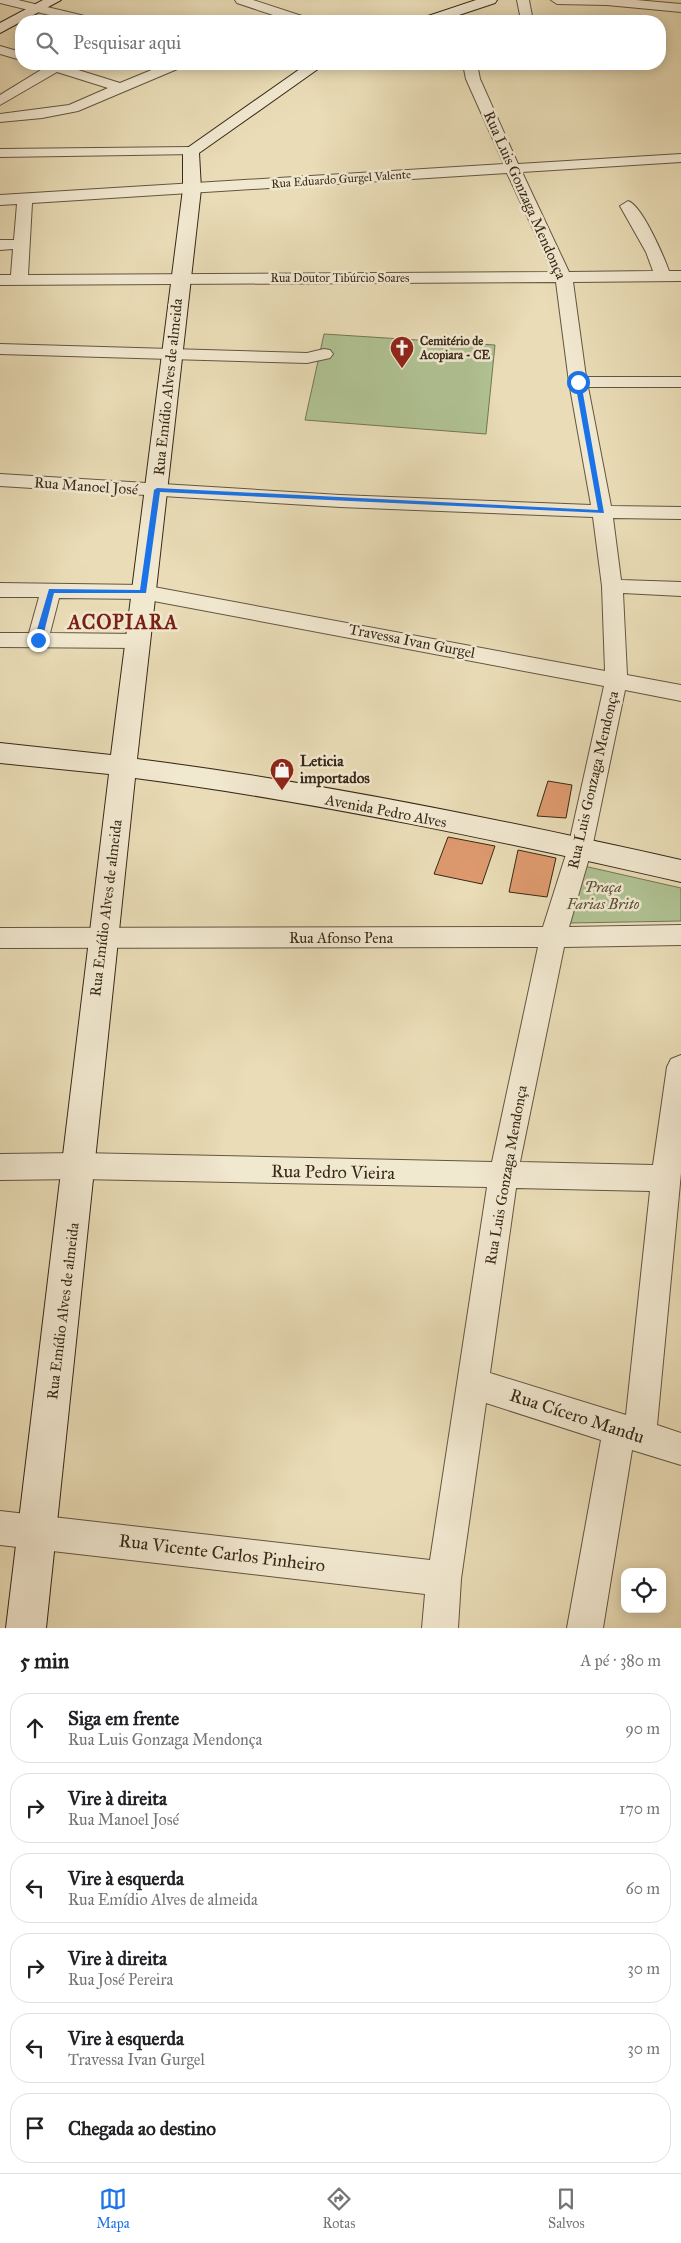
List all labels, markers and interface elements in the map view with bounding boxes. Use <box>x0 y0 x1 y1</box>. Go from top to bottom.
search box <box>15 15 666 70</box>
icon: search <box>33 29 61 57</box>
text: Pesquisar aqui <box>73 31 181 54</box>
street label: Rua Luis Gonzaga Mendonça <box>480 108 571 282</box>
street label: Rua Eduardo Gurgel Valente <box>271 167 411 192</box>
street label: Rua Doutor Tibúrcio Soares <box>271 271 409 285</box>
street label: Rua Emídio Alves de almeida <box>150 297 186 476</box>
place label: Cemitério de Acopiara - CE <box>419 334 490 363</box>
church icon: Cemitério de Acopiara - CE <box>389 335 415 369</box>
route start <box>567 371 590 394</box>
street label: Rua Manoel José <box>33 473 139 500</box>
district label: ACOPIARA <box>66 610 178 634</box>
street label: Travessa Ivan Gurgel <box>347 620 478 662</box>
route end <box>27 629 50 652</box>
street label: Rua Luis Gonzaga Mendonça <box>564 689 622 871</box>
place label: Leticia importados <box>300 752 370 788</box>
shop icon: Leticia importados <box>269 757 295 791</box>
street label: Avenida Pedro Alves <box>323 790 448 832</box>
street label: Rua Emídio Alves de almeida <box>86 818 126 997</box>
park label: Praça Farias Brito <box>566 878 640 913</box>
street label: Rua Afonso Pena <box>289 929 394 947</box>
street label: Rua Luis Gonzaga Mendonça <box>481 1083 531 1266</box>
street label: Rua Pedro Vieira <box>271 1160 396 1184</box>
street label: Rua Emídio Alves de almeida <box>43 1221 83 1400</box>
street label: Rua Cícero Mandu <box>507 1384 647 1448</box>
street label: Rua Vicente Carlos Pinheiro <box>118 1529 326 1577</box>
map controls <box>621 1568 666 1613</box>
button: locate <box>621 1568 666 1613</box>
text: 5 min <box>20 1648 69 1674</box>
text: A pé · 380 m <box>581 1651 661 1670</box>
text: Siga em frente <box>68 1707 179 1730</box>
icon: ahead <box>21 1714 49 1742</box>
text: 90 m <box>625 1719 660 1738</box>
text: Rua Luis Gonzaga Mendonça <box>68 1730 262 1749</box>
text: Vire à direita <box>68 1787 167 1810</box>
icon: right <box>21 1794 49 1822</box>
text: 170 m <box>619 1799 660 1818</box>
text: Rua Manoel José <box>68 1810 179 1829</box>
text: Vire à esquerda <box>68 1867 184 1890</box>
icon: left <box>21 1874 49 1902</box>
text: 60 m <box>626 1879 660 1898</box>
text: Rua Emídio Alves de almeida <box>68 1890 258 1909</box>
text: Vire à direita <box>68 1947 167 1970</box>
icon: right <box>21 1954 49 1982</box>
text: 30 m <box>627 1959 660 1978</box>
text: Rua José Pereira <box>68 1970 173 1989</box>
text: Vire à esquerda <box>68 2027 184 2050</box>
icon: left <box>21 2034 49 2062</box>
text: 30 m <box>627 2039 660 2058</box>
text: Travessa Ivan Gurgel <box>68 2050 205 2069</box>
icon: arrive <box>21 2114 49 2142</box>
text: Chegada ao destino <box>68 2117 216 2140</box>
tab: Mapa <box>96 2185 130 2232</box>
tab: Rotas <box>322 2185 355 2232</box>
tab: Salvos <box>548 2185 585 2232</box>

